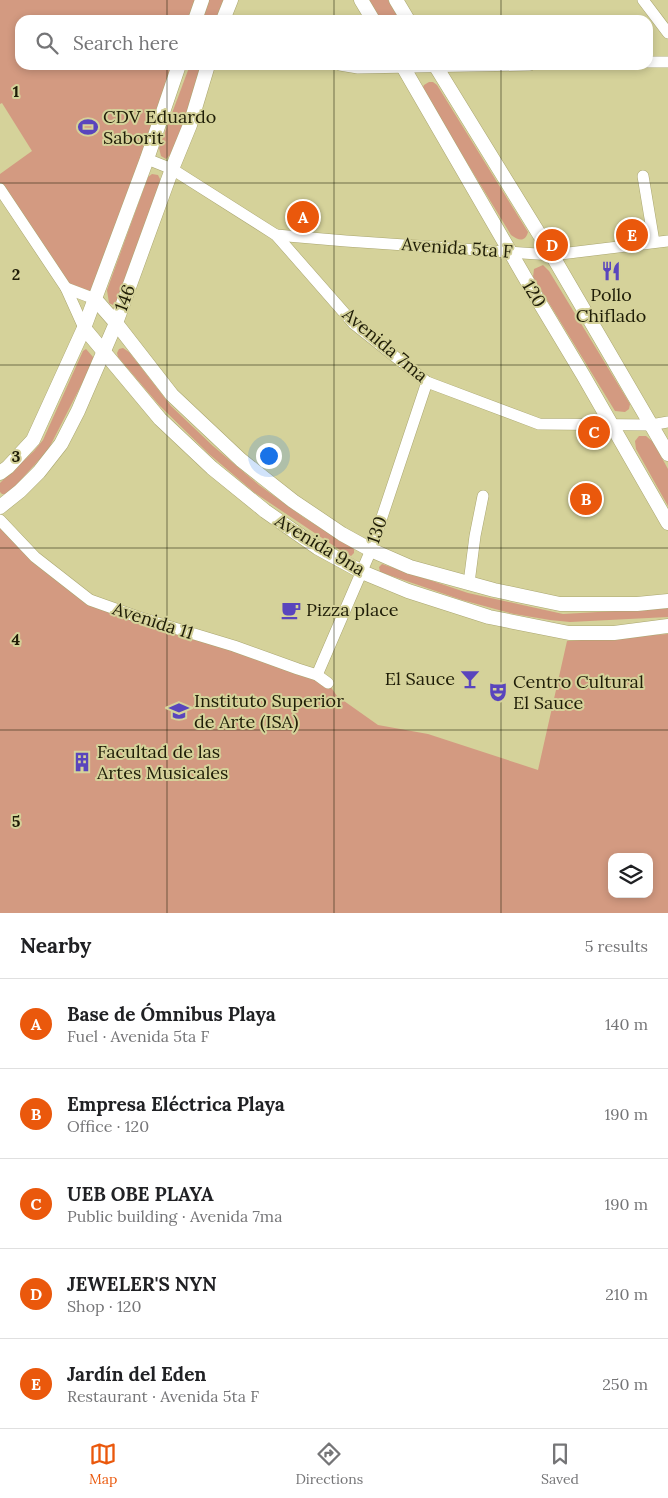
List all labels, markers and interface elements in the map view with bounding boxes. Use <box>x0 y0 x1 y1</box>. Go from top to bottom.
search box <box>15 15 653 70</box>
icon: search <box>33 29 61 57</box>
text: Search here <box>73 31 179 55</box>
text: 1 <box>13 81 19 101</box>
place label: CDV Eduardo Saborit <box>103 105 216 149</box>
sports icon: CDV Eduardo Saborit <box>77 116 99 138</box>
pin: A <box>287 198 319 236</box>
pin: E <box>616 216 648 254</box>
pin: D <box>536 226 568 264</box>
street label: Avenida 5ta F <box>400 232 513 263</box>
restaurant icon: Pollo Chiflado <box>600 260 622 282</box>
text: 2 <box>12 264 20 284</box>
street label: 120 <box>518 276 551 311</box>
street label: 146 <box>109 281 140 314</box>
place label: Pollo Chiflado <box>576 283 646 327</box>
street label: Avenida 7ma <box>337 302 433 387</box>
pin: C <box>578 413 610 451</box>
your location <box>256 443 282 469</box>
text: 3 <box>12 446 21 466</box>
pin: B <box>570 480 602 518</box>
street label: Avenida 9na <box>270 508 369 580</box>
street label: 130 <box>361 513 392 547</box>
street label: Avenida 11 <box>109 596 196 644</box>
place label: Pizza place <box>306 598 399 621</box>
cafe icon: Pizza place <box>280 599 302 621</box>
text: 4 <box>12 629 21 649</box>
place label: El Sauce <box>385 667 455 690</box>
bar icon: El Sauce <box>459 668 481 690</box>
place label: Centro Cultural El Sauce <box>513 670 644 714</box>
theatre icon: Centro Cultural El Sauce <box>487 681 509 703</box>
place label: Instituto Superior de Arte (ISA) <box>194 689 344 733</box>
school or university icon: Instituto Superior de Arte (ISA) <box>168 700 190 722</box>
place label: Facultad de las Artes Musicales <box>96 740 228 784</box>
building icon: Facultad de las Artes Musicales <box>71 751 93 773</box>
text: 5 <box>12 811 21 831</box>
map controls <box>608 853 653 898</box>
button: layers <box>608 853 653 898</box>
text: Nearby <box>20 932 91 959</box>
text: 5 results <box>585 936 648 956</box>
text: Base de Ómnibus Playa <box>67 1002 276 1026</box>
text: A <box>31 1014 41 1034</box>
text: 140 m <box>605 1014 648 1034</box>
text: Fuel · Avenida 5ta F <box>67 1026 209 1046</box>
text: Empresa Eléctrica Playa <box>67 1092 285 1116</box>
text: B <box>31 1104 41 1124</box>
text: 190 m <box>604 1104 648 1124</box>
text: Office · 120 <box>67 1116 149 1136</box>
text: UEB OBE PLAYA <box>67 1182 214 1206</box>
text: C <box>30 1194 42 1214</box>
text: 190 m <box>604 1194 648 1214</box>
text: Public building · Avenida 7ma <box>67 1206 282 1226</box>
text: JEWELER'S NYN <box>67 1272 217 1296</box>
text: D <box>30 1284 42 1304</box>
text: 210 m <box>605 1284 648 1304</box>
text: Shop · 120 <box>67 1296 141 1316</box>
text: Jardín del Eden <box>67 1362 206 1386</box>
text: E <box>31 1374 41 1394</box>
text: 250 m <box>602 1374 648 1394</box>
text: Restaurant · Avenida 5ta F <box>67 1386 259 1406</box>
tab: Map <box>89 1440 117 1488</box>
tab: Directions <box>295 1440 363 1488</box>
tab: Saved <box>541 1440 579 1488</box>

